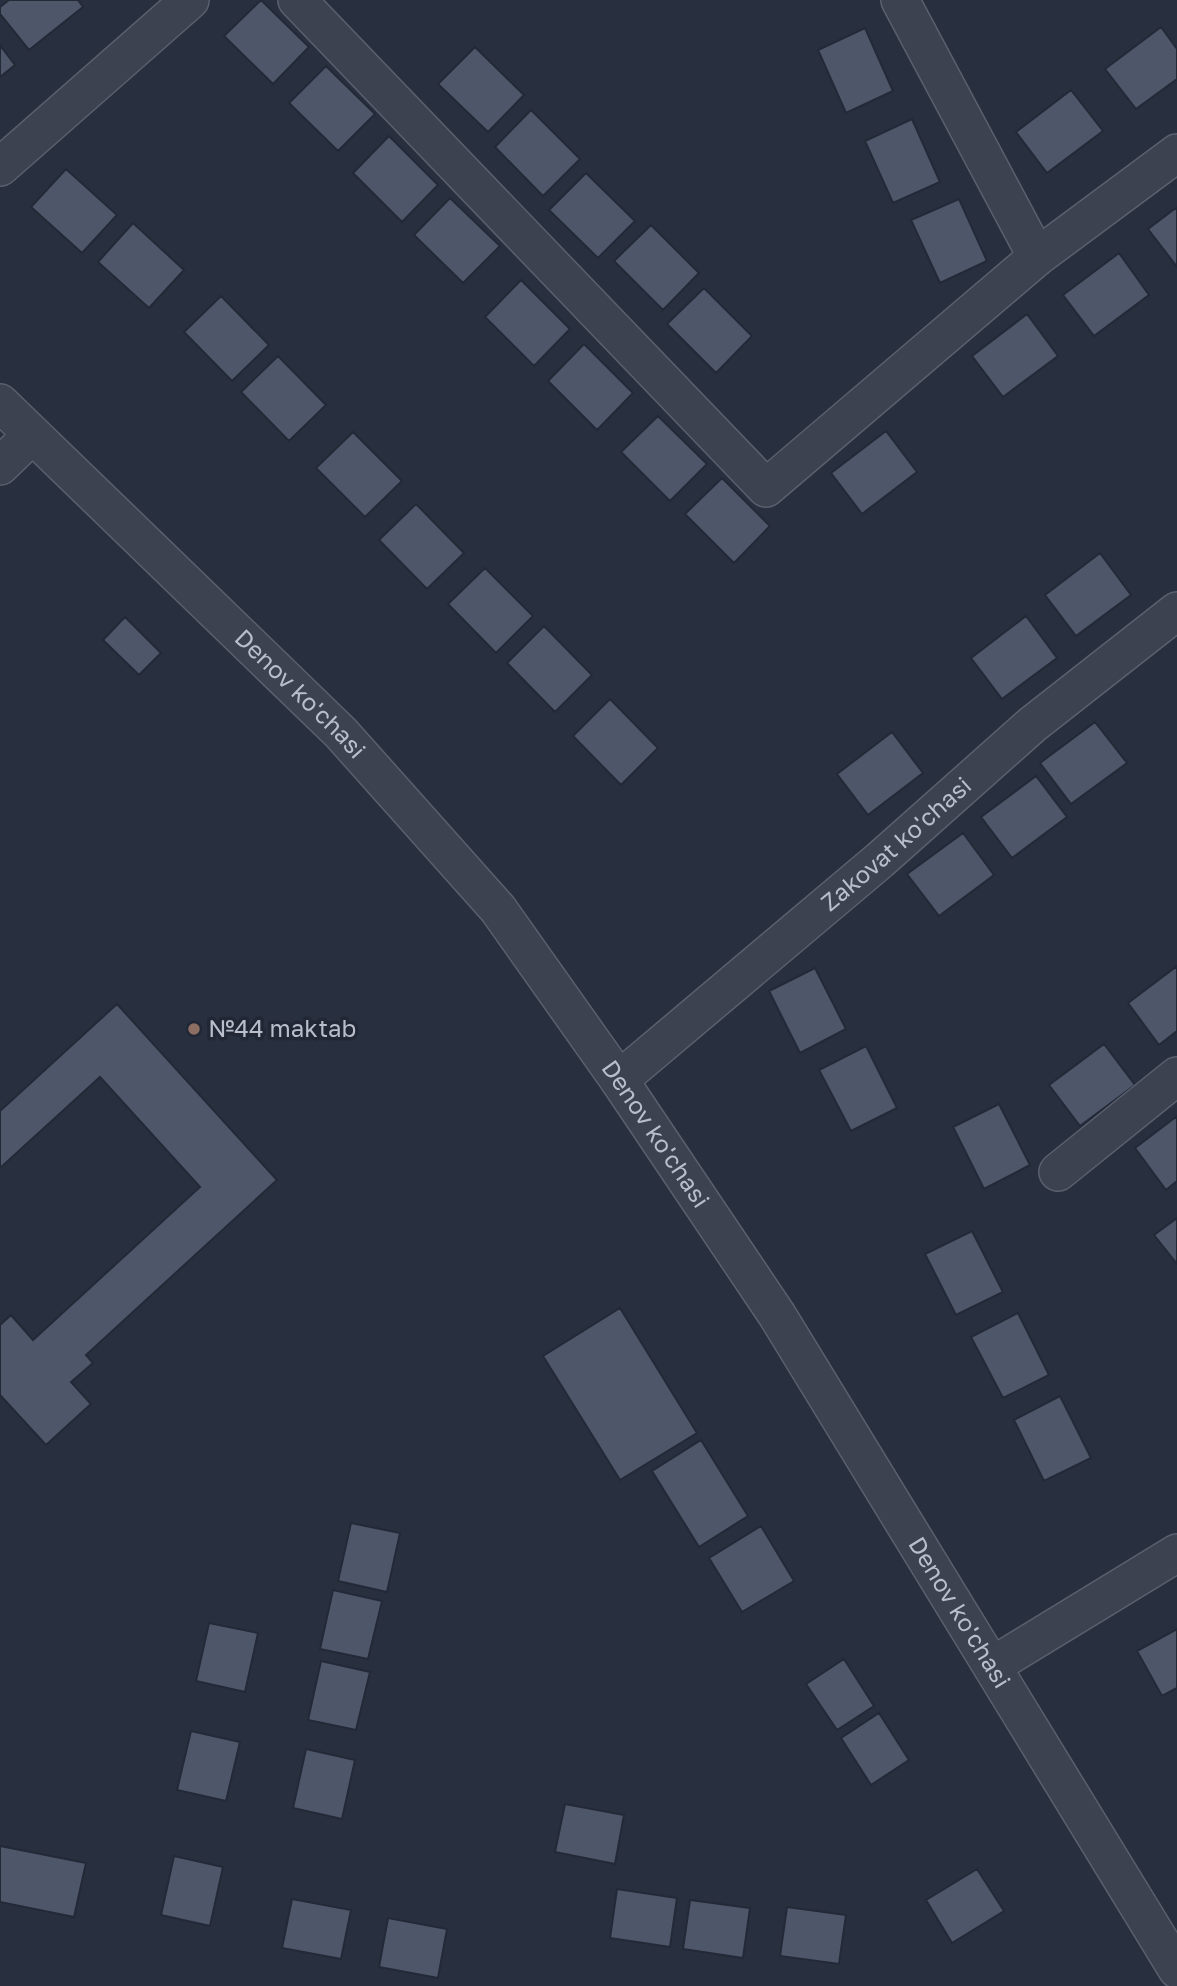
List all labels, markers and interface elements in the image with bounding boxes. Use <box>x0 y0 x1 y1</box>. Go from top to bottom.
street label: Denov ko'chasi <box>230 622 372 764</box>
street label: Zakovat ko'chasi <box>815 770 976 916</box>
place label: №44 maktab <box>208 1013 356 1042</box>
marker: №44 maktab <box>186 1021 202 1037</box>
street label: Denov ko'chasi <box>596 1054 717 1213</box>
street label: Denov ko'chasi <box>903 1531 1018 1693</box>

